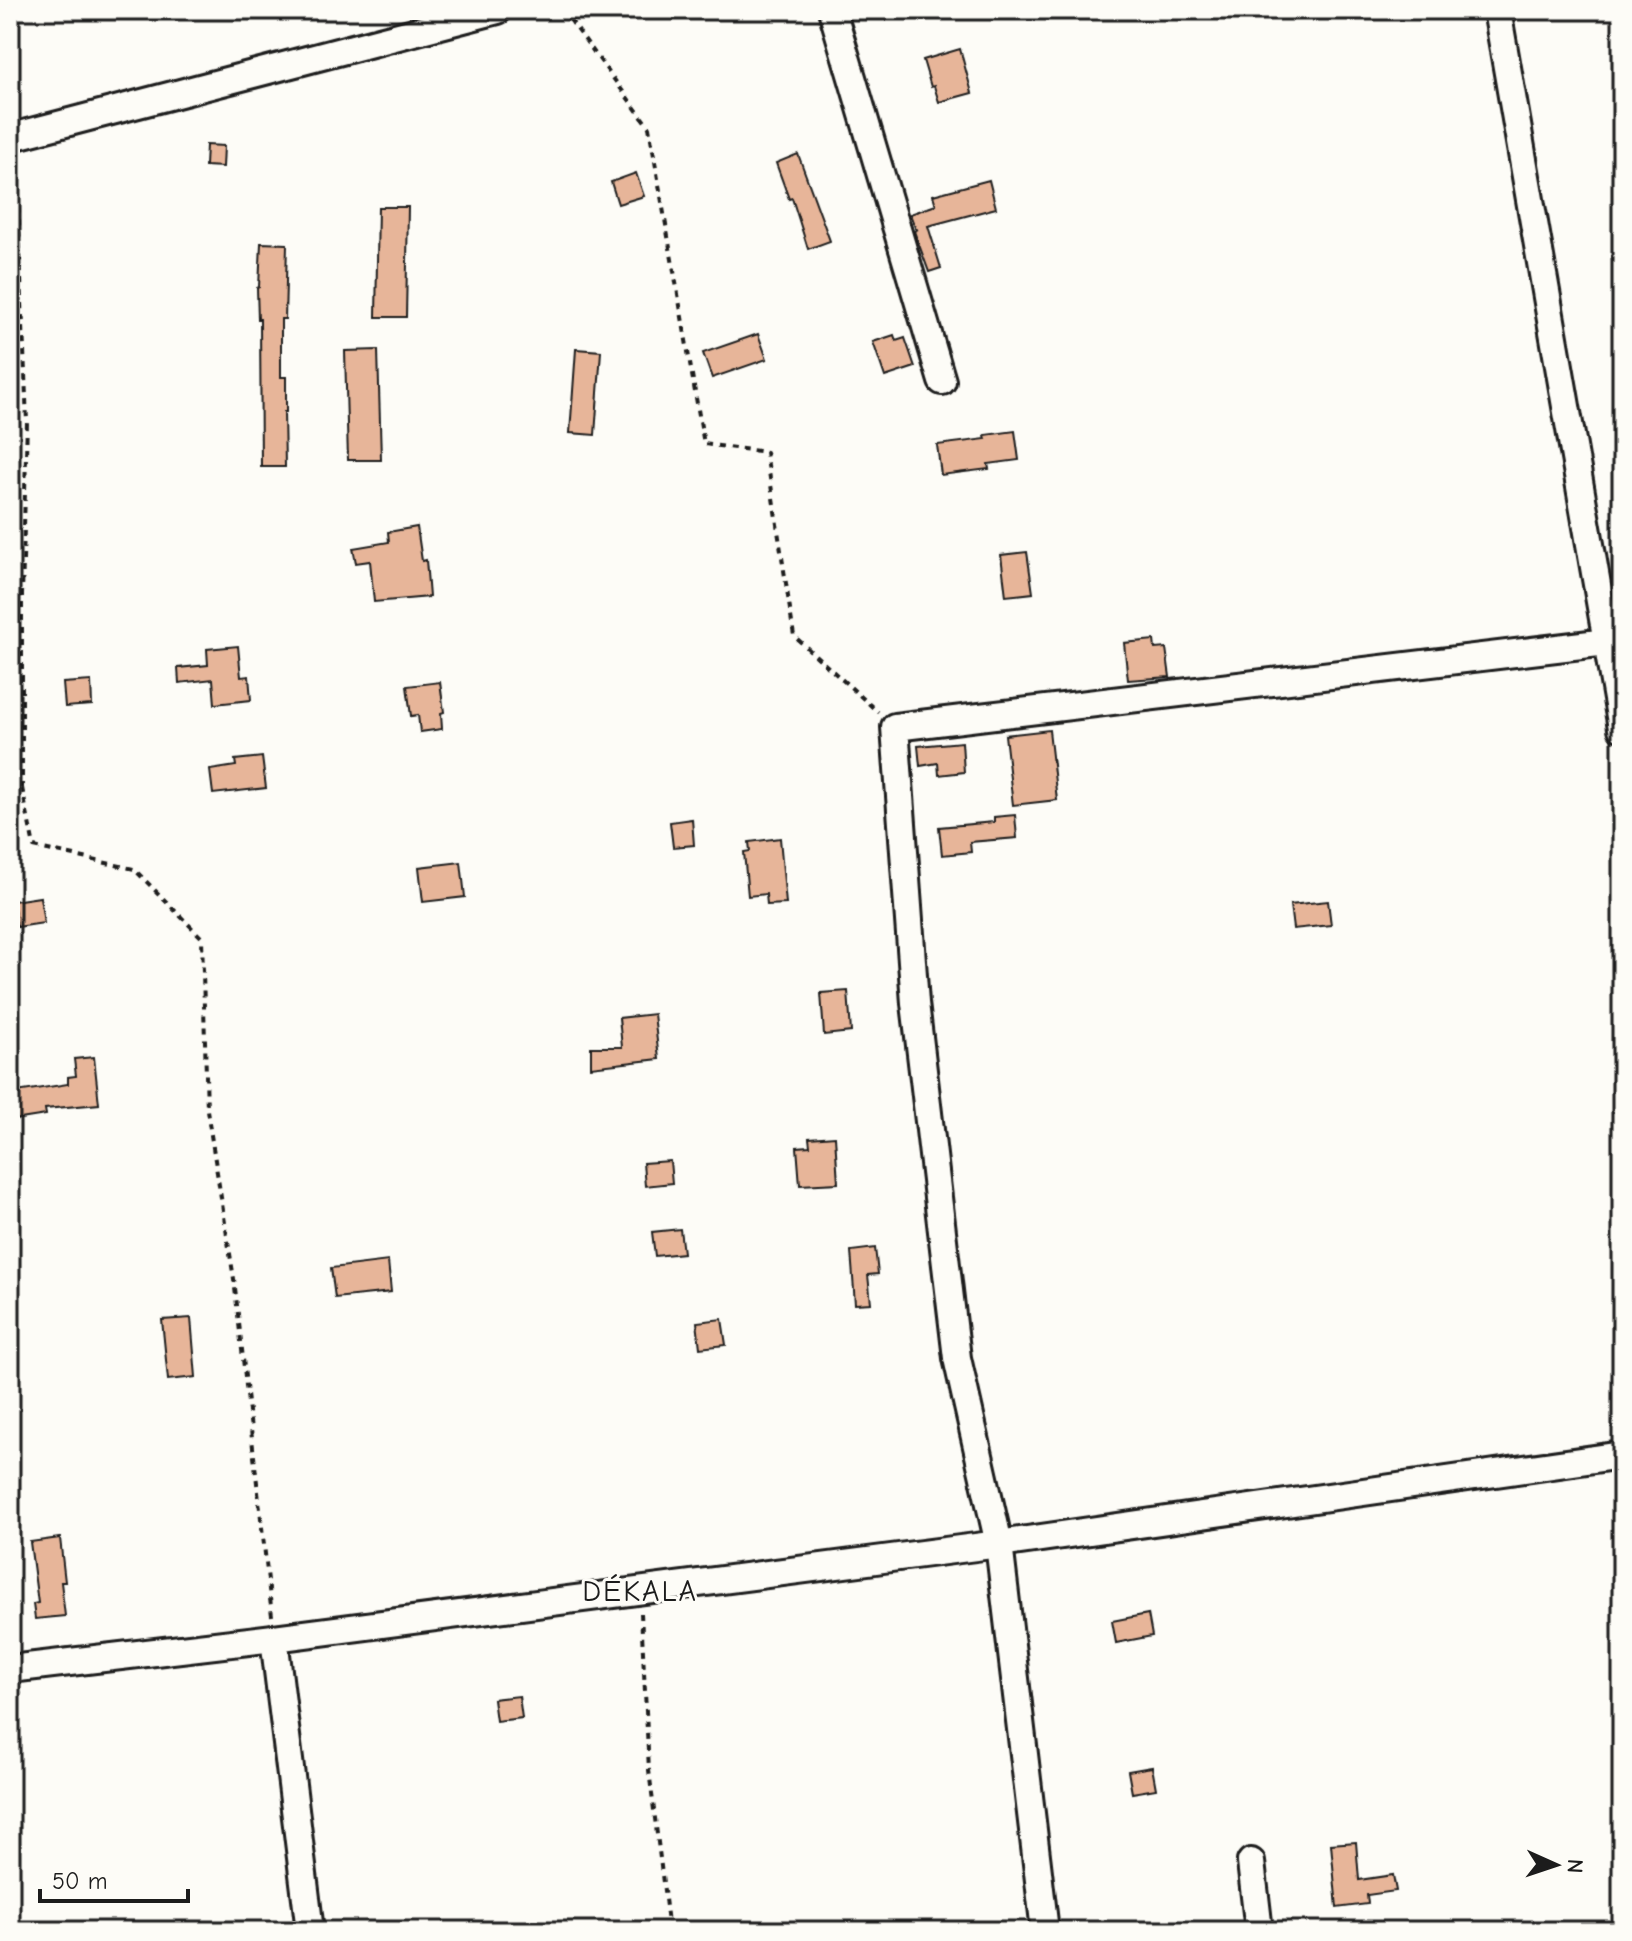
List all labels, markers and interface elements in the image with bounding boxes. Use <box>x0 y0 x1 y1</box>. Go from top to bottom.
district label: DÉKALA <box>582 1574 698 1609</box>
north arrow <box>1516 1825 1596 1905</box>
scale bar <box>40 1853 188 1903</box>
text: N <box>1562 1858 1588 1874</box>
text: 50 m <box>52 1867 108 1895</box>

